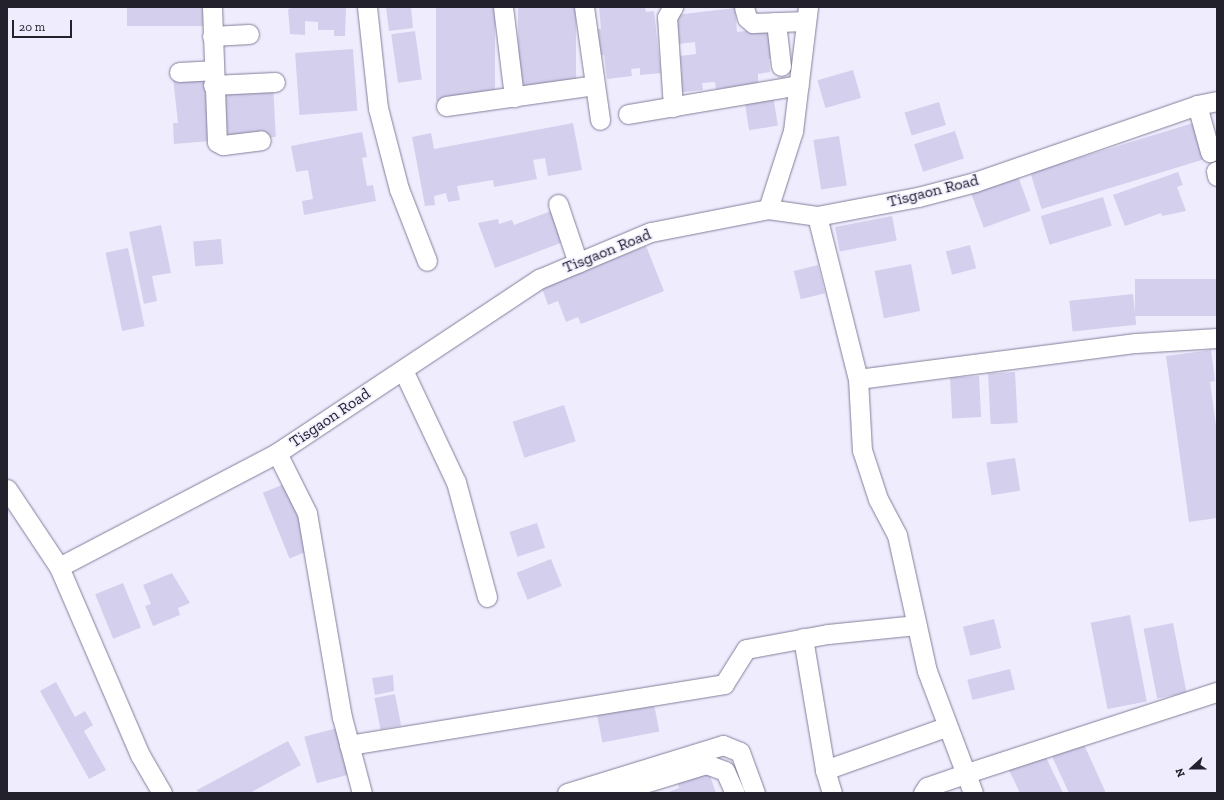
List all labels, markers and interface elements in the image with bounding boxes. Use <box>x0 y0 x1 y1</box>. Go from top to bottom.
scale bar <box>14 12 74 38</box>
text: 20 m <box>19 20 45 34</box>
street label: Tisgaon Road <box>885 170 981 212</box>
street label: Tisgaon Road <box>560 225 654 277</box>
street label: Tisgaon Road <box>286 384 374 452</box>
north arrow <box>1172 748 1212 788</box>
text: N <box>1173 766 1188 779</box>

